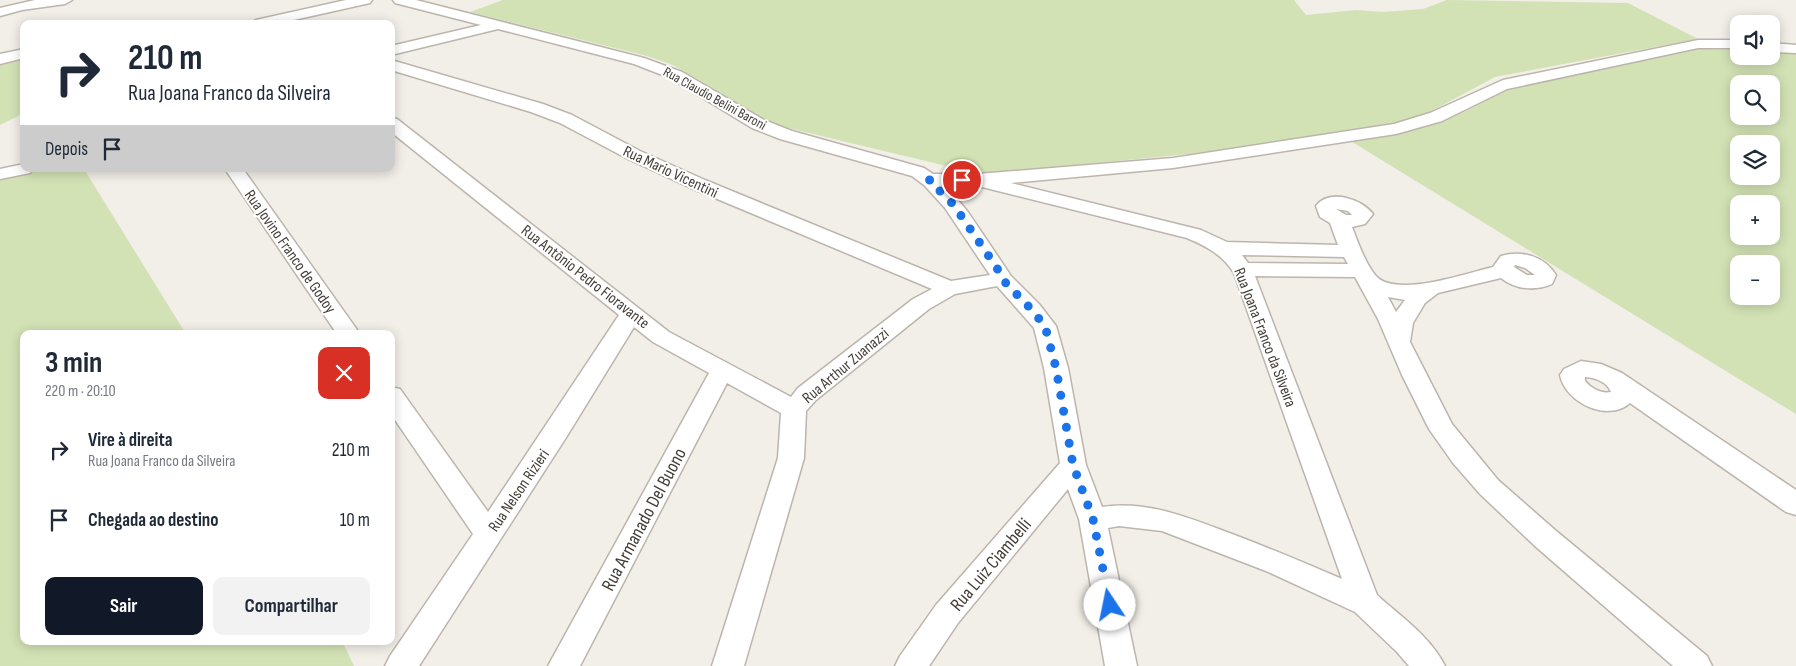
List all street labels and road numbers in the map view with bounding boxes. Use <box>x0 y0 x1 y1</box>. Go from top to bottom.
street label: Rua Claudio Belini Baroni <box>660 63 769 134</box>
street label: Rua Mario Vicentini <box>620 142 721 203</box>
street label: Rua Jovino Franco de Godoy <box>240 186 340 317</box>
street label: Rua Antônio Pedro Fioravante <box>517 221 653 333</box>
street label: Rua Joana Franco da Silveira <box>1229 265 1300 410</box>
street label: Rua Arthur Zuanazzi <box>799 324 893 408</box>
street label: Rua Armanado Del Buono <box>597 444 692 595</box>
street label: Rua Nelson Rizieri <box>485 446 554 536</box>
street label: Rua Luiz Ciambelli <box>946 514 1037 616</box>

